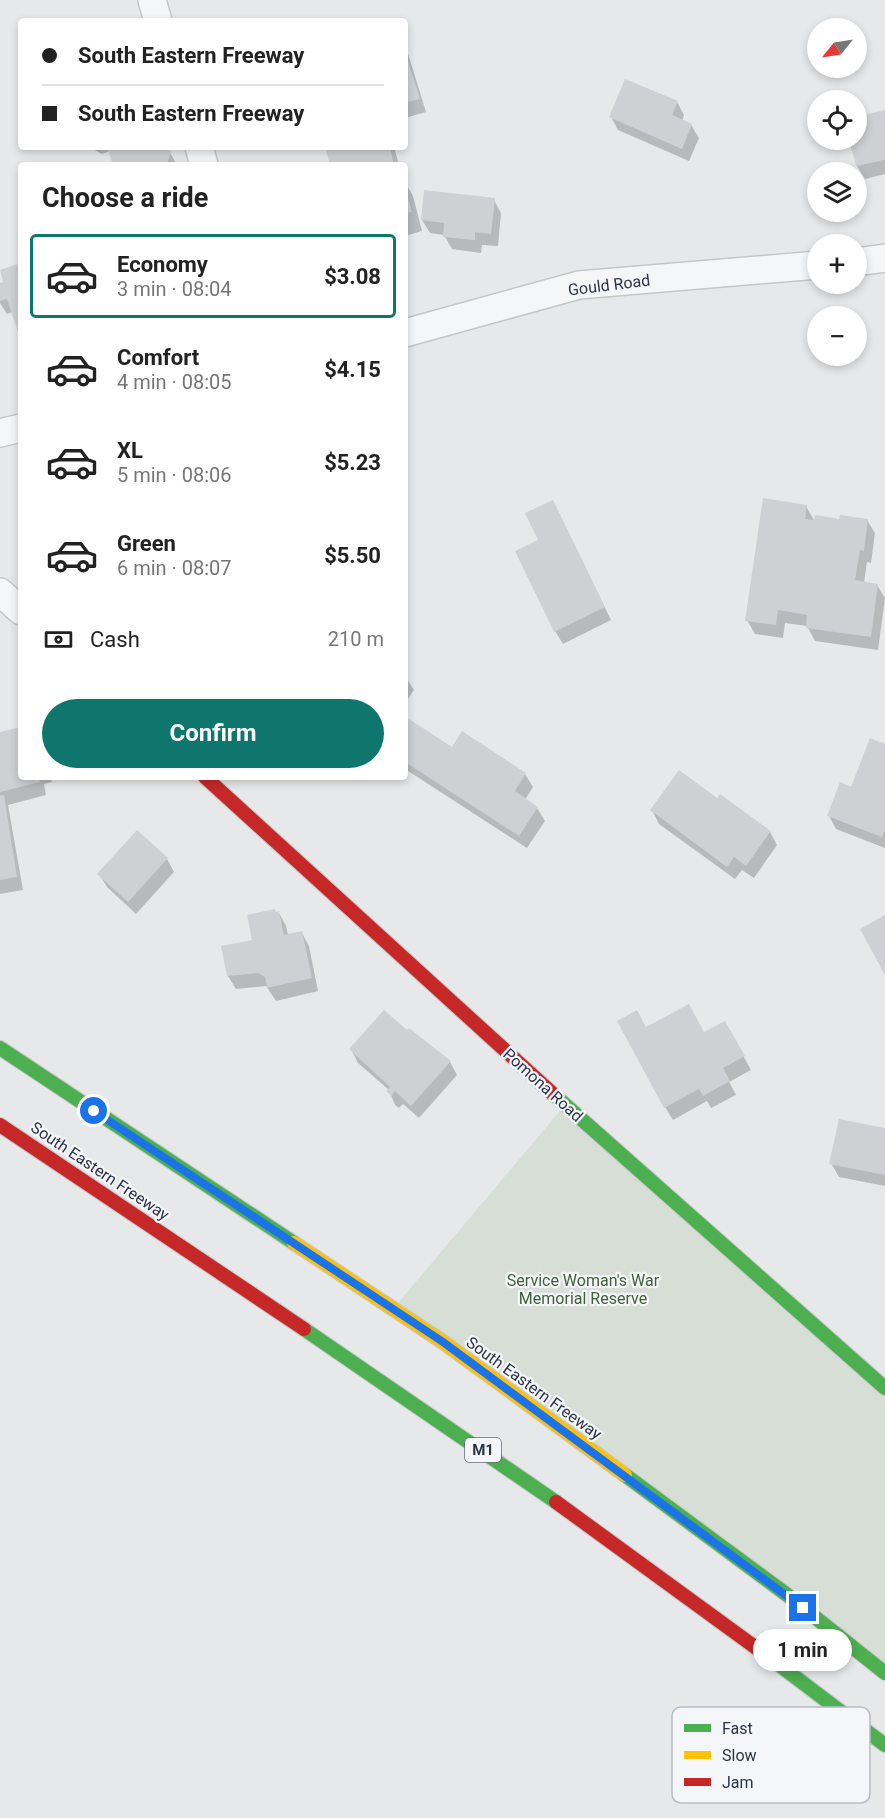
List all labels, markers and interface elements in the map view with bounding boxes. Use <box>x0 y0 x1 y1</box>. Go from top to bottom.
north arrow <box>807 18 867 78</box>
map controls <box>807 18 867 366</box>
text: South Eastern Freeway <box>78 43 304 68</box>
button: locate <box>807 90 867 150</box>
text: South Eastern Freeway <box>78 101 304 126</box>
button: layers <box>807 162 867 222</box>
text: Choose a ride <box>42 182 208 214</box>
button: + <box>807 234 867 294</box>
icon: car <box>45 249 99 303</box>
text: Economy <box>117 252 208 277</box>
text: $3.08 <box>324 264 381 289</box>
street label: Gould Road <box>567 271 651 299</box>
text: 3 min · 08:04 <box>117 277 232 301</box>
button: − <box>807 306 867 366</box>
icon: car <box>45 342 99 396</box>
text: Comfort <box>117 345 199 370</box>
text: $4.15 <box>324 357 381 382</box>
text: 4 min · 08:05 <box>117 370 232 394</box>
icon: car <box>45 435 99 489</box>
text: XL <box>117 438 143 463</box>
text: $5.23 <box>324 450 381 475</box>
text: 5 min · 08:06 <box>117 463 232 487</box>
icon: car <box>45 528 99 582</box>
text: Green <box>117 531 176 556</box>
text: $5.50 <box>324 543 381 568</box>
text: 6 min · 08:07 <box>117 556 232 580</box>
icon: cash <box>42 623 75 656</box>
text: Cash <box>90 627 140 652</box>
text: 210 m <box>328 627 384 651</box>
button: Confirm <box>42 699 384 768</box>
street label: Pomona Road <box>499 1044 587 1126</box>
route start <box>80 1097 107 1124</box>
street label: South Eastern Freeway <box>27 1118 173 1225</box>
park label: Service Woman's War Memorial Reserve <box>507 1271 660 1308</box>
street label: South Eastern Freeway <box>463 1333 606 1444</box>
road number: M1 <box>465 1438 501 1462</box>
route end <box>789 1594 816 1621</box>
callout: 1 min <box>754 1629 852 1671</box>
text: 1 min <box>777 1638 828 1662</box>
legend <box>672 1707 870 1803</box>
text: Fast <box>722 1719 753 1738</box>
text: Slow <box>722 1746 757 1765</box>
text: Jam <box>722 1773 754 1792</box>

